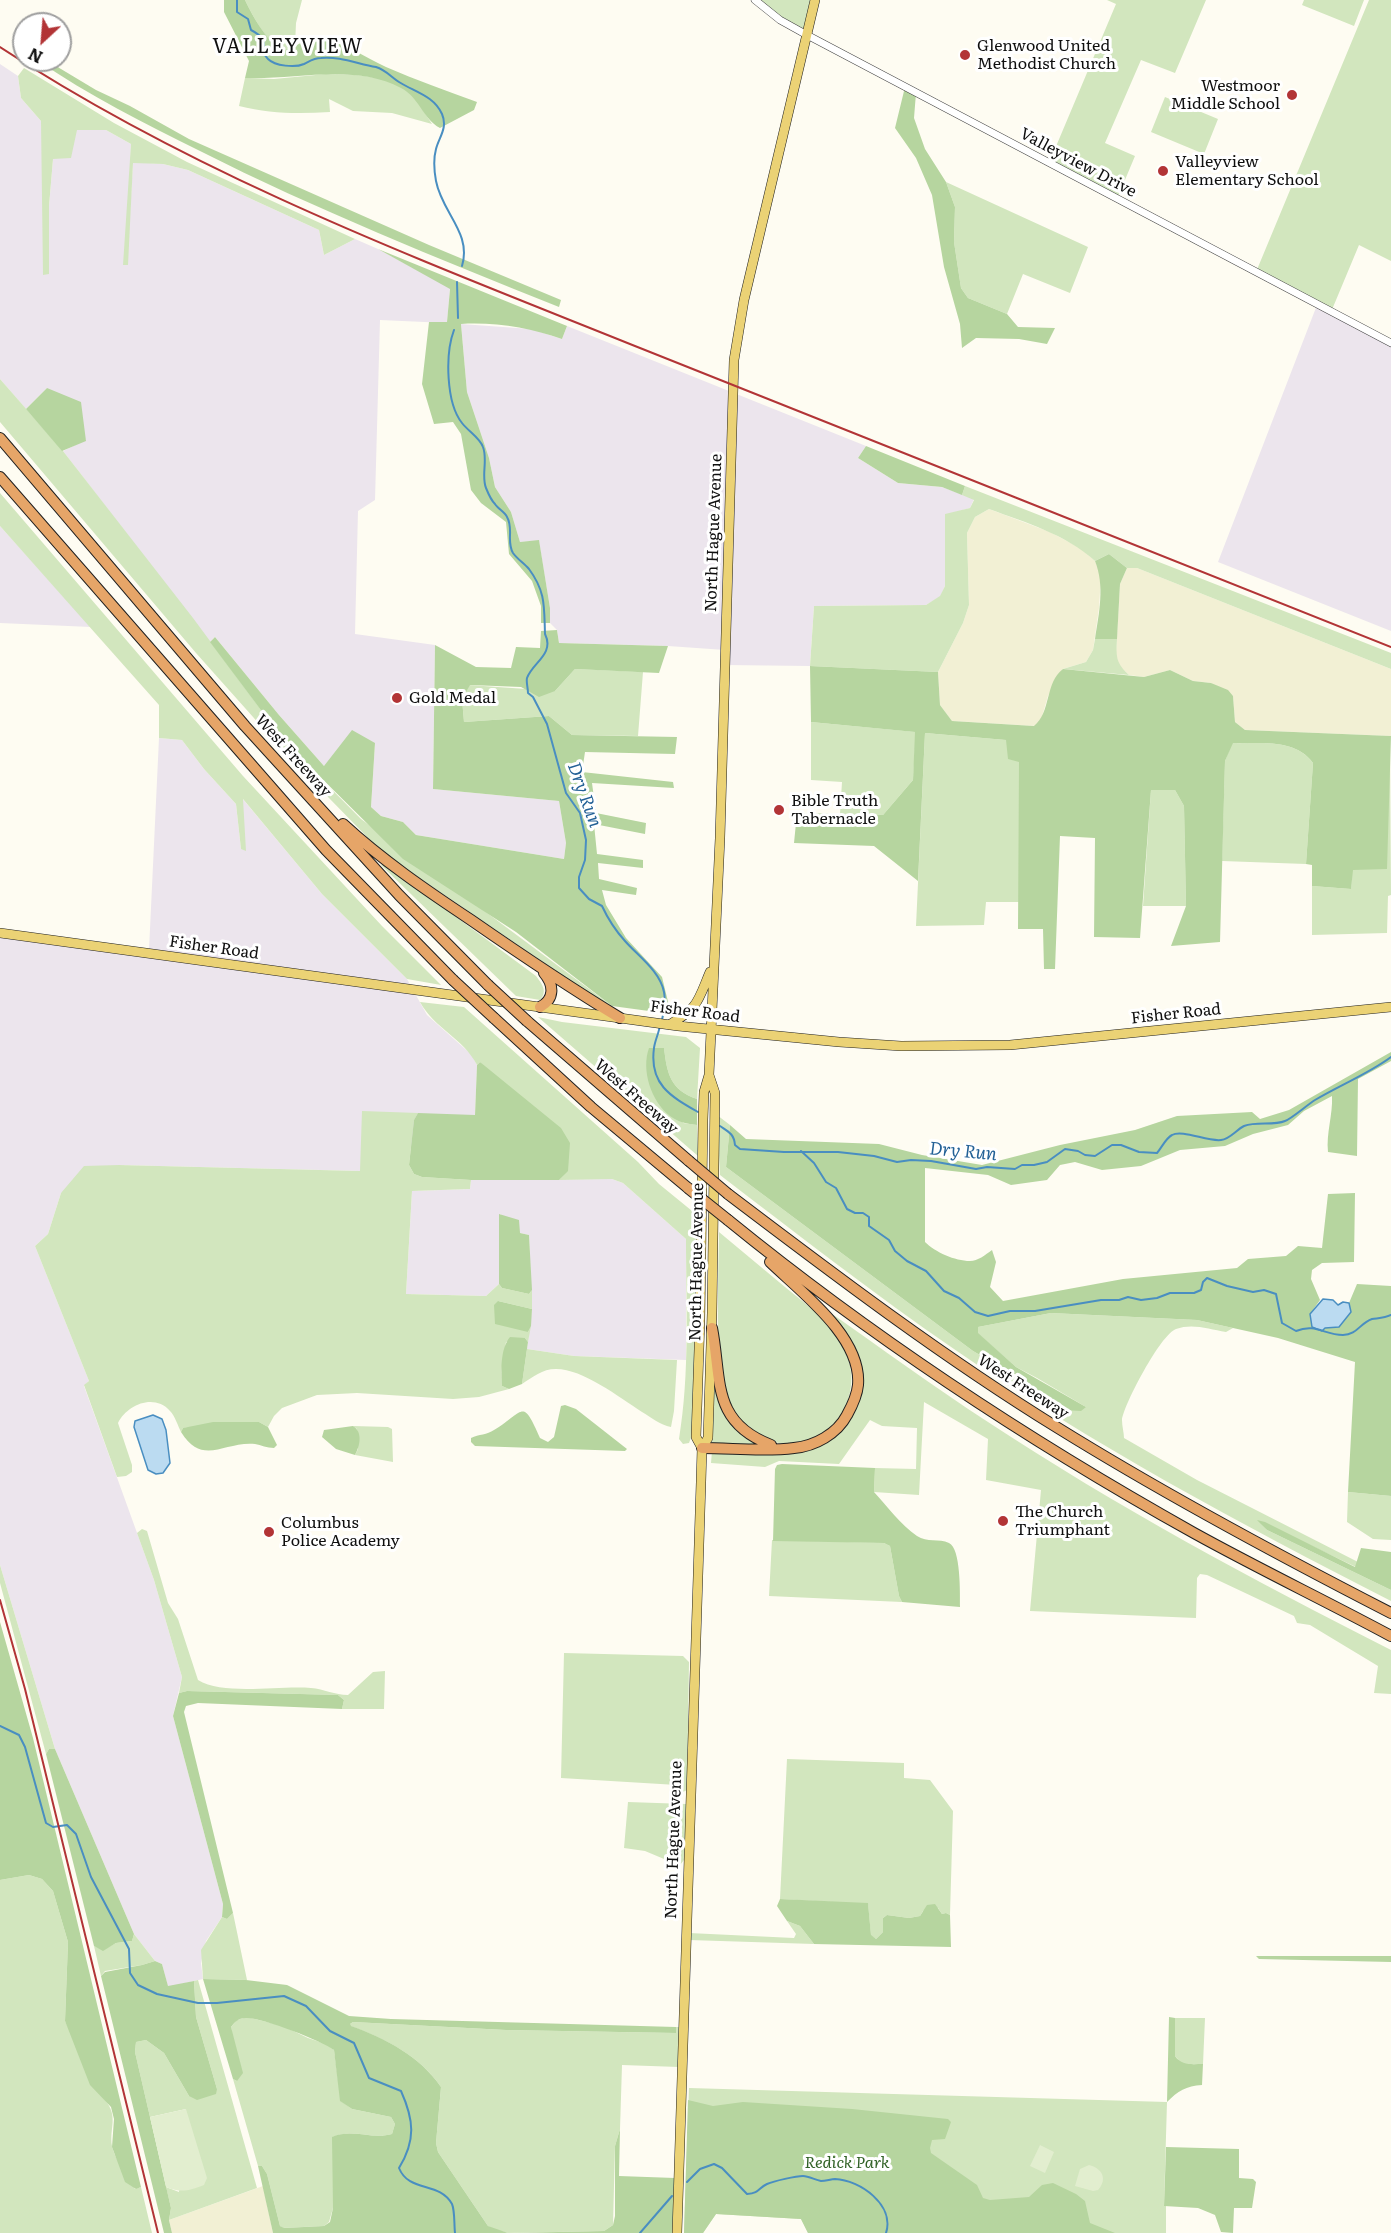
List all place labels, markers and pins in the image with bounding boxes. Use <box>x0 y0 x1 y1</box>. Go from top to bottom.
place label: Glenwood United Methodist Church <box>977 36 1116 74</box>
marker: Glenwood United Methodist Church <box>958 48 972 62</box>
place label: Westmoor Middle School <box>1171 76 1280 114</box>
marker: Westmoor Middle School <box>1285 88 1299 102</box>
place label: Valleyview Elementary School <box>1175 152 1319 190</box>
marker: Valleyview Elementary School <box>1156 164 1170 178</box>
place label: Gold Medal <box>409 688 496 708</box>
marker: Gold Medal <box>390 691 404 705</box>
place label: Bible Truth Tabernacle <box>791 791 878 829</box>
marker: Bible Truth Tabernacle <box>772 803 786 817</box>
place label: The Church Triumphant <box>1015 1502 1110 1540</box>
place label: Columbus Police Academy <box>281 1513 400 1551</box>
marker: The Church Triumphant <box>996 1514 1010 1528</box>
marker: Columbus Police Academy <box>262 1525 276 1539</box>

